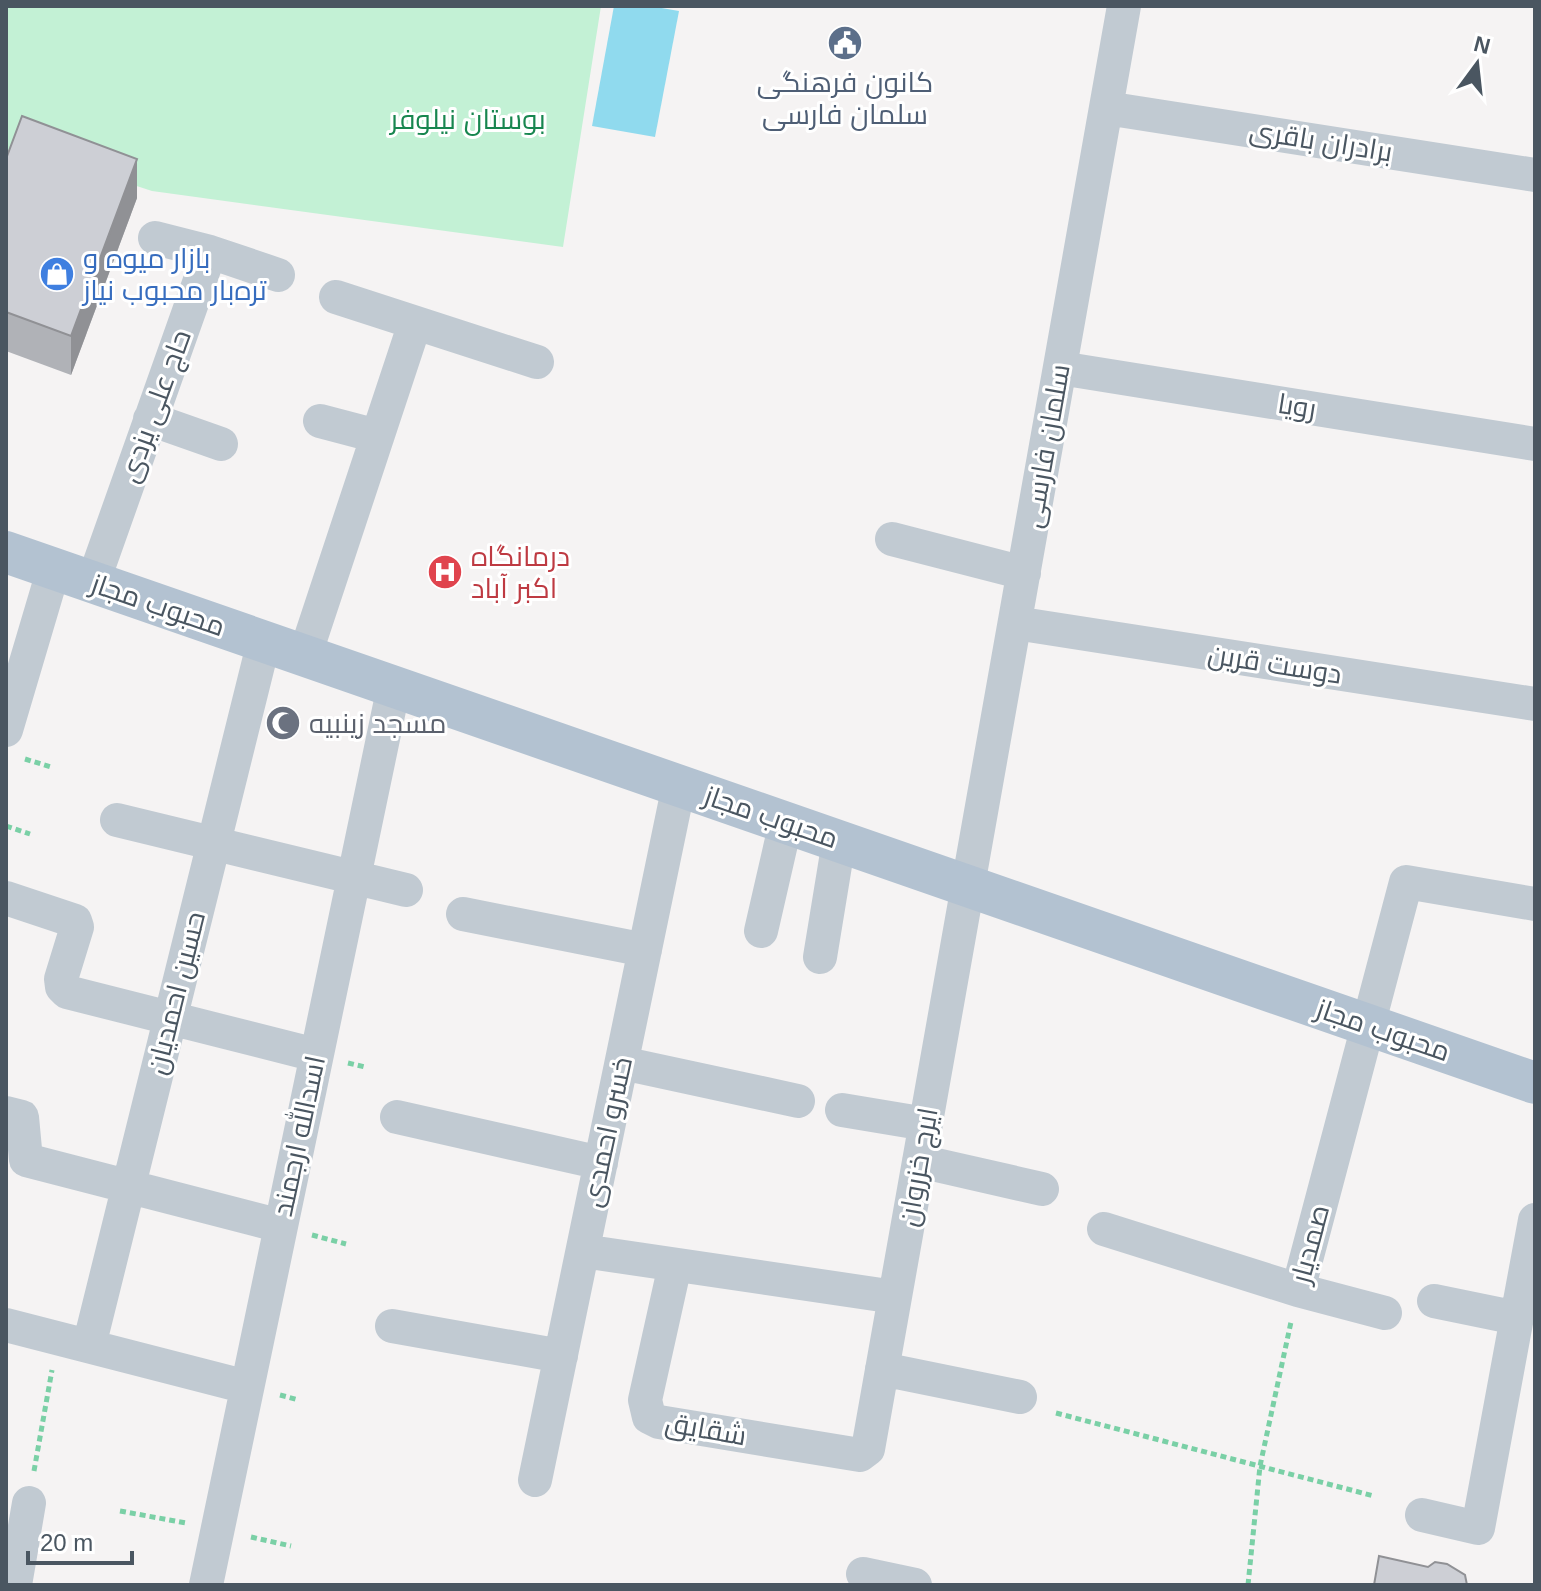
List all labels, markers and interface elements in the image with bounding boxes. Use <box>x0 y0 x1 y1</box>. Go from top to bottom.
public building icon: کانون فرهنگی سلمان فارسی <box>826 24 864 62</box>
north arrow <box>1437 24 1517 104</box>
text: N <box>1471 31 1493 59</box>
place label: کانون فرهنگی سلمان فارسی <box>757 67 933 131</box>
park label: بوستان نیلوفر <box>388 104 546 136</box>
street label: برادران باقری <box>1247 114 1395 169</box>
place label: بازار میوه و تره‌بار محبوب نیاز <box>81 243 267 306</box>
shop icon: بازار میوه و تره‌بار محبوب نیاز <box>38 255 76 293</box>
street label: حاج علی یزدی <box>113 326 200 488</box>
street label: سلمان فارسی <box>1016 362 1077 531</box>
street label: رویا <box>1276 388 1318 424</box>
place label: درمانگاه اکبر آباد <box>471 541 570 604</box>
hospital icon: درمانگاه اکبر آباد <box>426 553 464 591</box>
street label: محبوب مجاز <box>85 567 229 642</box>
street label: دوست قرین <box>1206 638 1344 691</box>
mosque icon: مسجد زینبیه <box>264 704 302 742</box>
place label: مسجد زینبیه <box>309 708 446 739</box>
street label: محبوب مجاز <box>698 779 842 854</box>
street label: حسین احمدیان <box>141 908 212 1078</box>
street label: محبوب مجاز <box>1310 992 1454 1067</box>
street label: اسدالله ارجمند <box>264 1052 331 1219</box>
street label: خسرو احمدی <box>576 1054 639 1210</box>
street label: ایرج خزروان <box>892 1105 947 1229</box>
street label: صمدیار <box>1284 1201 1335 1289</box>
street label: شقایق <box>663 1407 749 1452</box>
scale bar <box>28 1515 132 1565</box>
text: 20 m <box>40 1529 93 1556</box>

